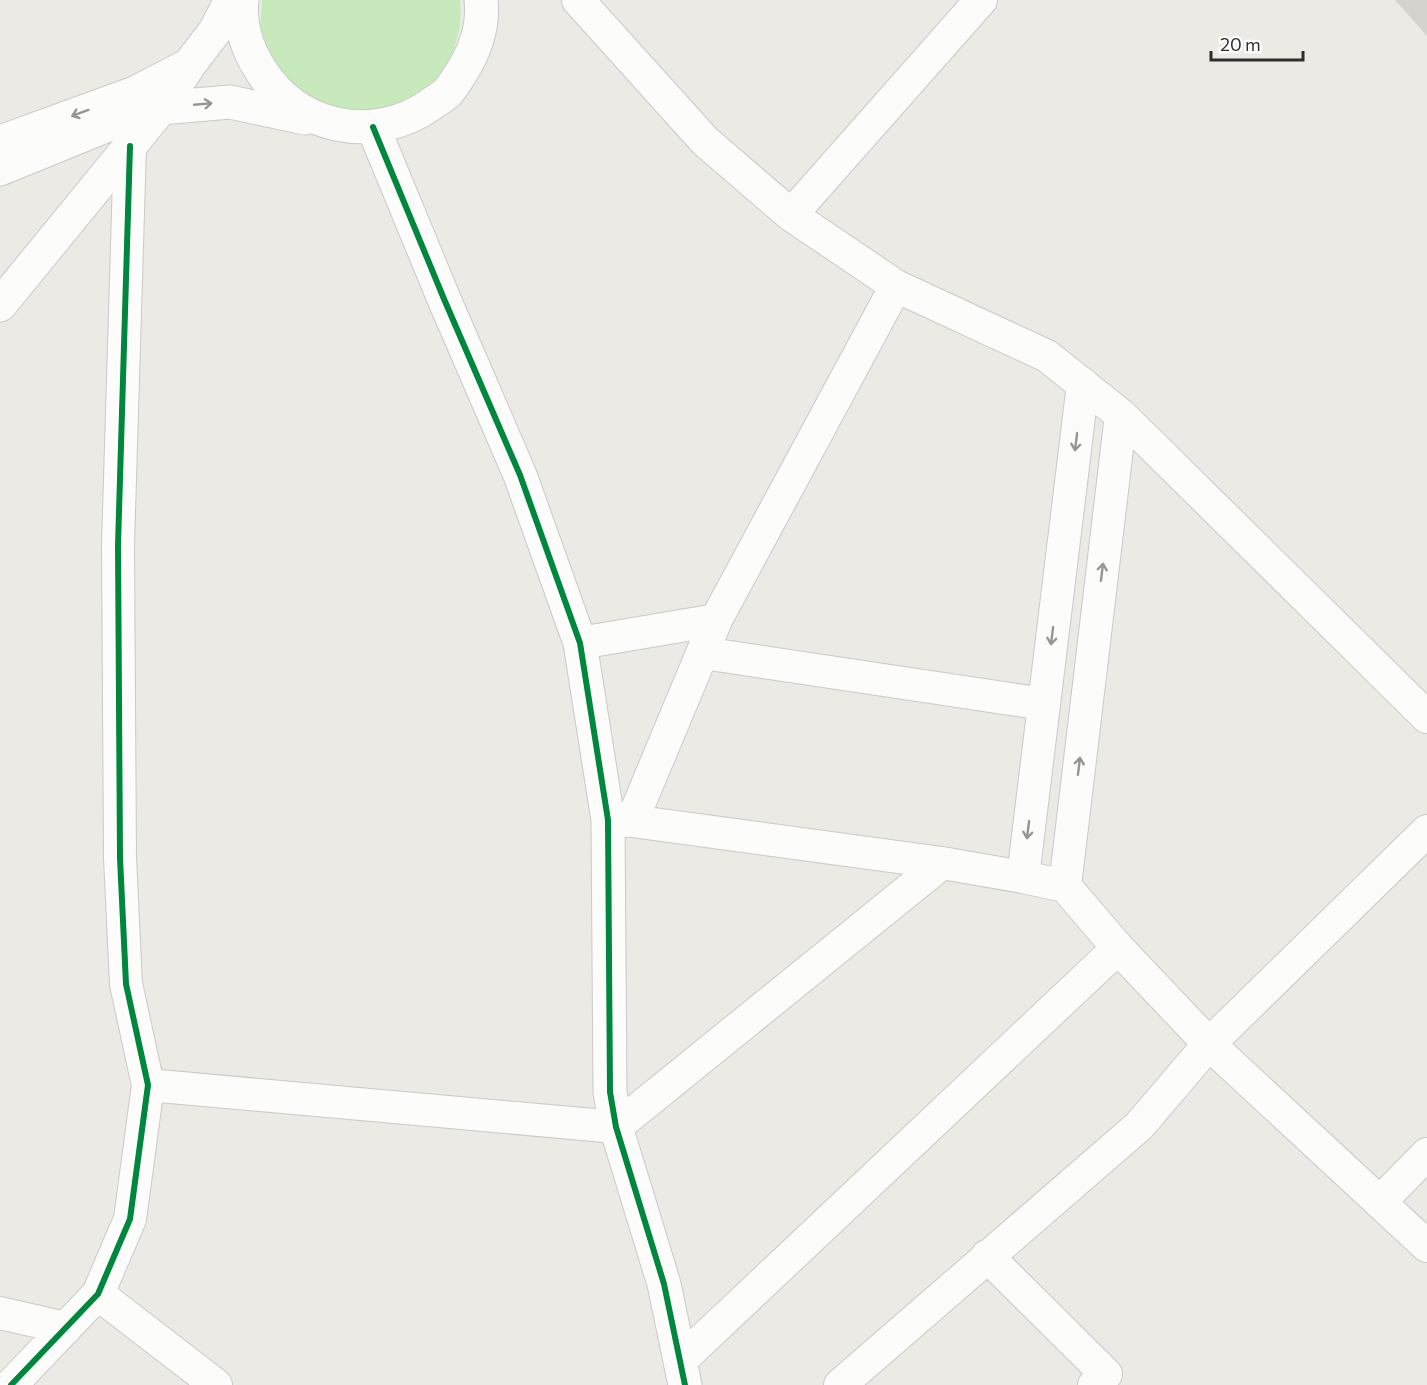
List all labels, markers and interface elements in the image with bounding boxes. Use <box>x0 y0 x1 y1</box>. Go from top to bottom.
scale bar <box>1211 24 1302 62</box>
text: 20 m <box>1220 33 1261 55</box>
one-way arrow <box>192 98 212 109</box>
one-way arrow <box>71 108 90 119</box>
one-way arrow <box>1070 432 1081 452</box>
one-way arrow <box>1097 563 1108 583</box>
one-way arrow <box>1046 626 1057 645</box>
one-way arrow <box>1074 756 1085 776</box>
one-way arrow <box>1023 819 1034 839</box>

